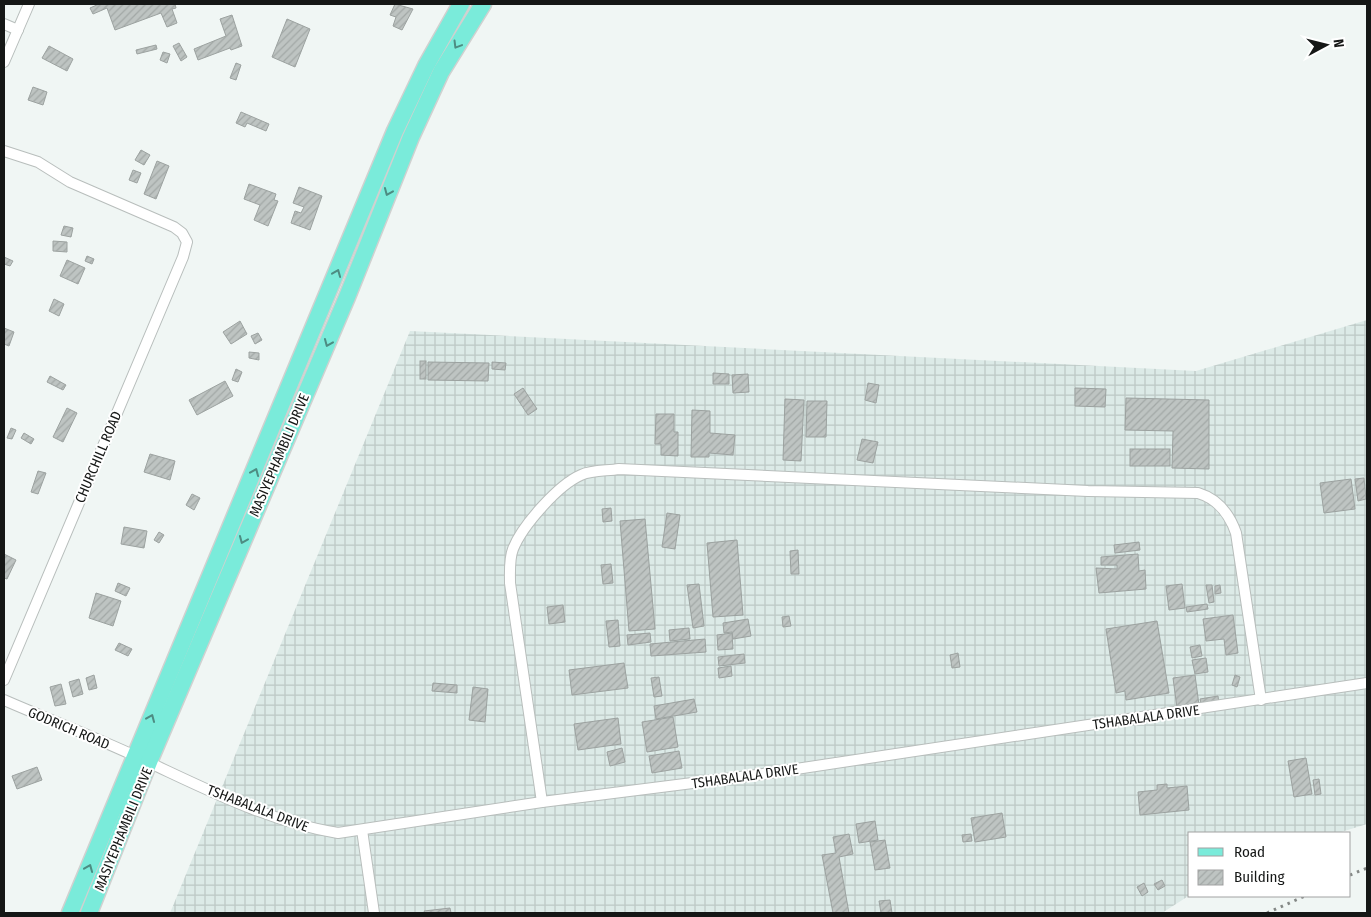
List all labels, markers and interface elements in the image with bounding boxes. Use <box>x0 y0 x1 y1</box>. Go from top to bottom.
north arrow <box>1301 20 1351 70</box>
text: N <box>1329 38 1347 49</box>
one-way arrow <box>454 40 464 49</box>
one-way arrow <box>383 187 394 196</box>
one-way arrow <box>331 269 342 278</box>
one-way arrow <box>323 338 334 347</box>
street label: MASIYEPHAMBILI DRIVE <box>246 391 313 519</box>
street label: CHURCHILL ROAD <box>71 409 125 506</box>
one-way arrow <box>248 468 259 477</box>
one-way arrow <box>239 535 250 544</box>
street label: TSHABALALA DRIVE <box>1092 702 1201 733</box>
street label: GODRICH ROAD <box>26 704 112 753</box>
one-way arrow <box>144 714 155 723</box>
street label: TSHABALALA DRIVE <box>691 761 800 792</box>
street label: MASIYEPHAMBILI DRIVE <box>91 764 156 894</box>
street label: TSHABALALA DRIVE <box>205 781 311 836</box>
legend <box>1188 832 1351 897</box>
text: Road <box>1234 843 1265 861</box>
one-way arrow <box>82 864 93 873</box>
text: Building <box>1234 868 1285 886</box>

